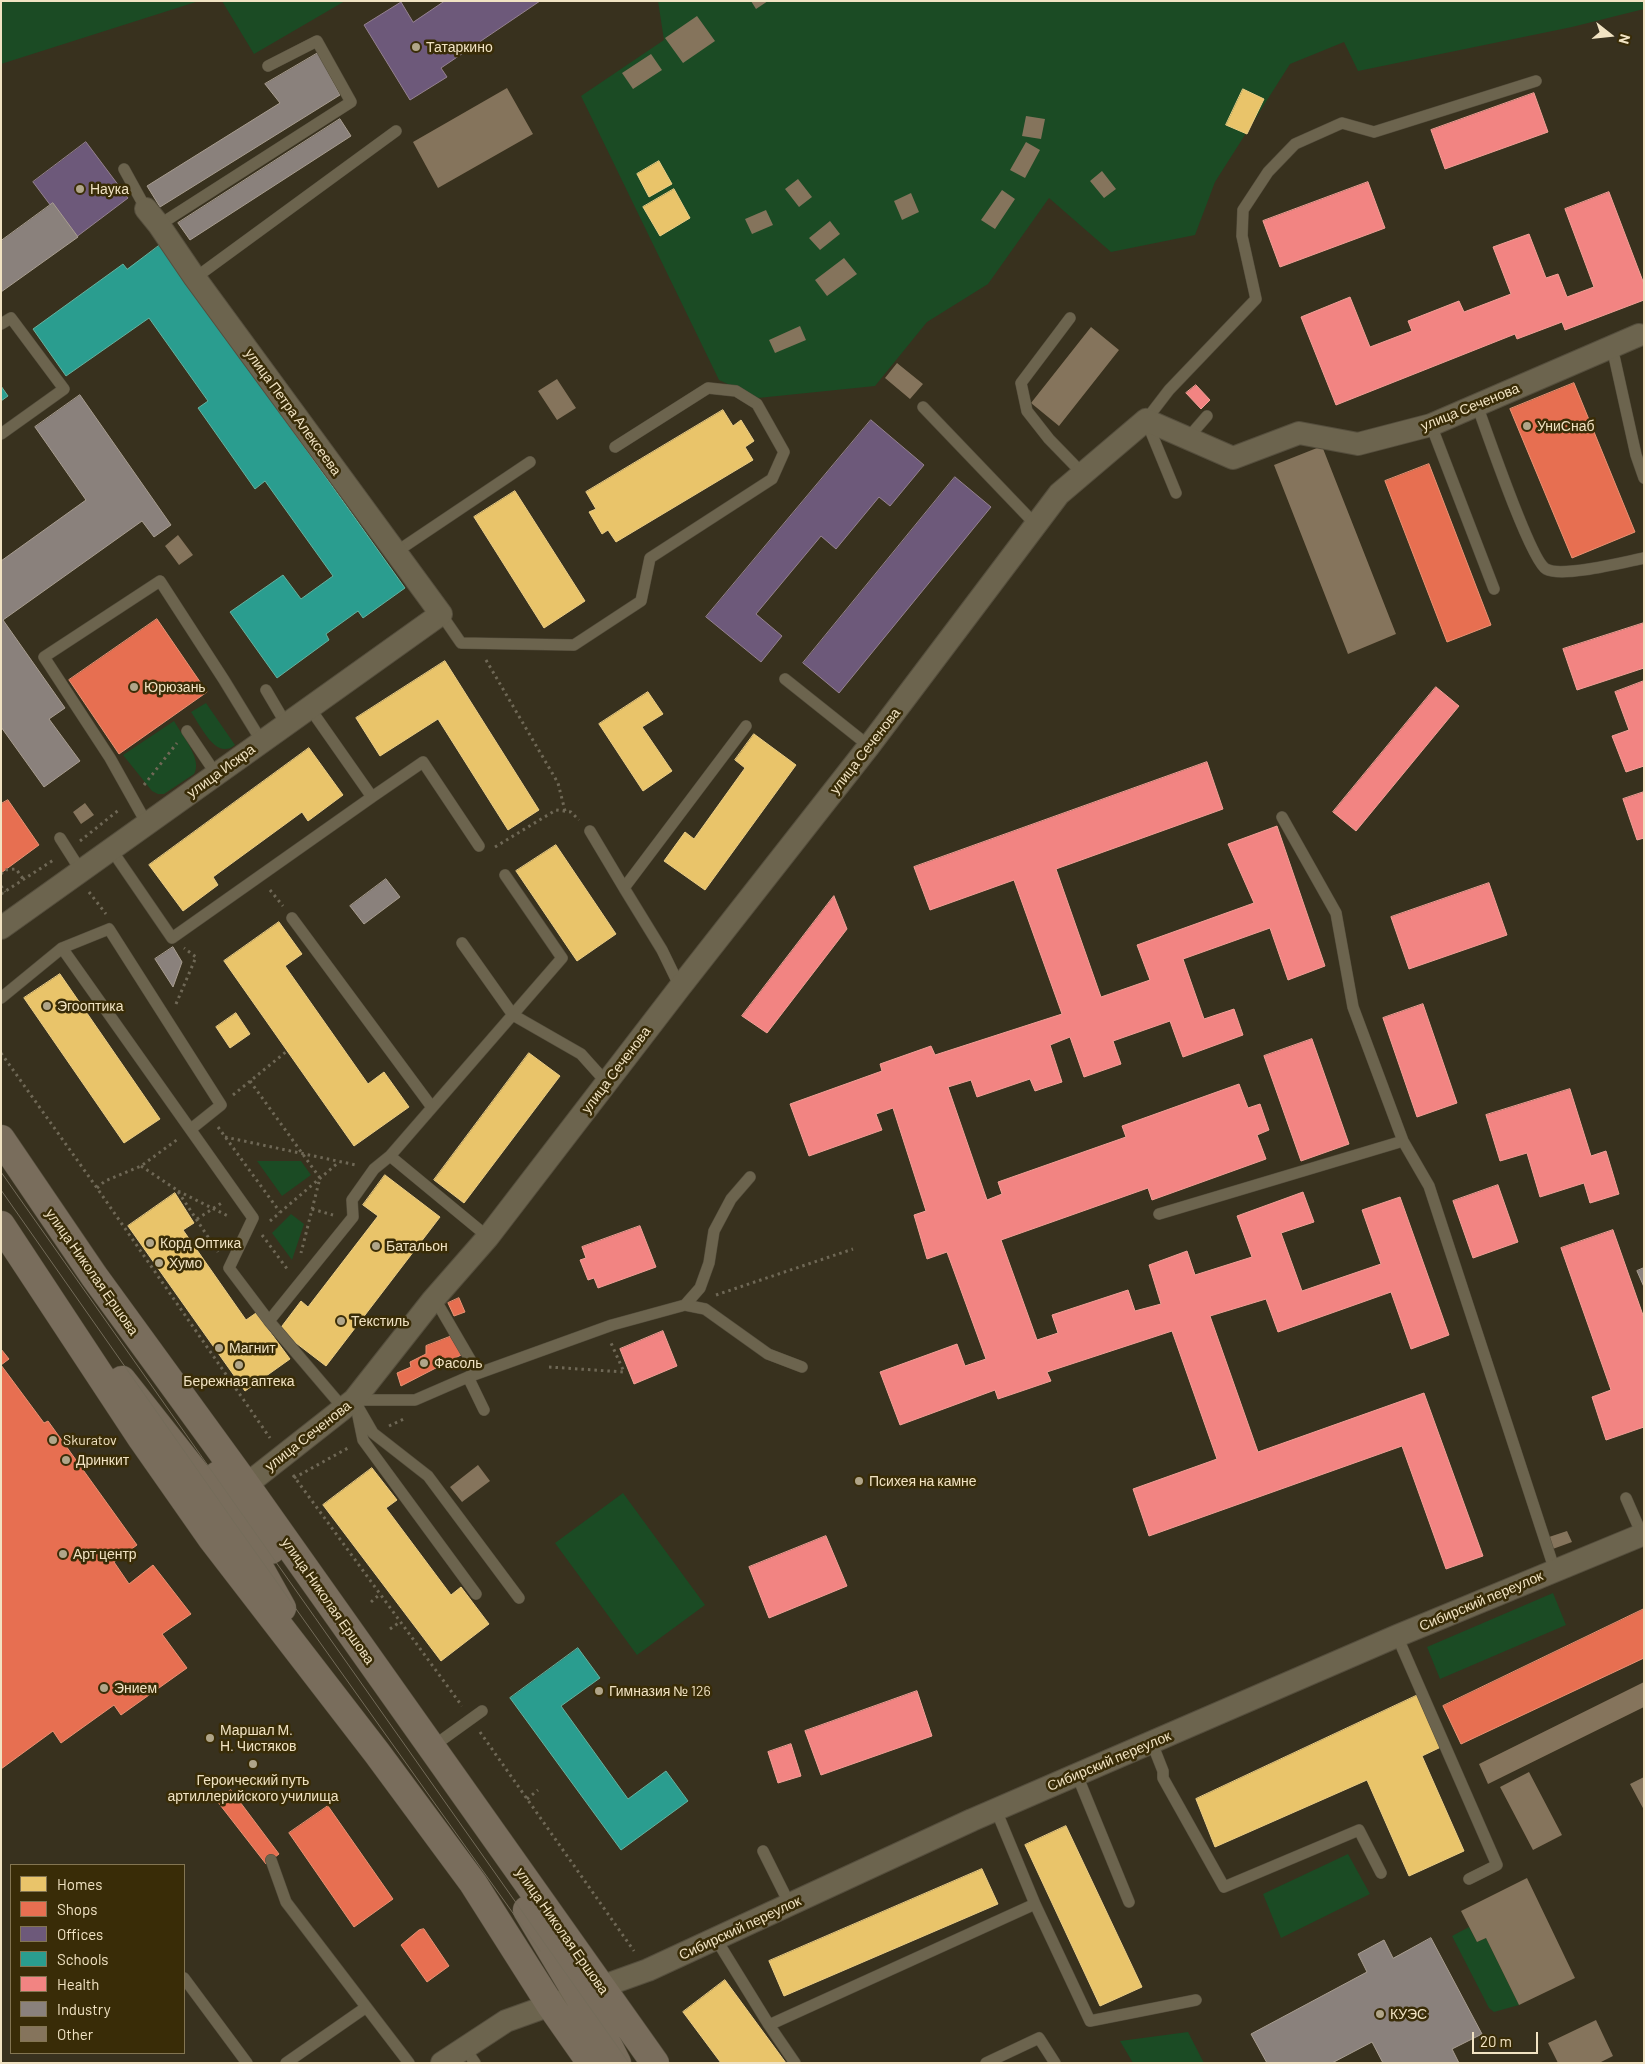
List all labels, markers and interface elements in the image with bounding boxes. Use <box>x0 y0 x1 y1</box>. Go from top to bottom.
north arrow <box>1585 10 1635 60</box>
text: N <box>1615 32 1634 46</box>
place label: Татаркино <box>426 39 493 55</box>
marker: Татаркино <box>410 41 422 53</box>
place label: Наука <box>90 181 129 197</box>
marker: Наука <box>74 183 86 195</box>
street label: улица Петра Алексеева <box>241 345 345 479</box>
street label: улица Сеченова <box>1418 380 1522 434</box>
place label: УниСнаб <box>1537 418 1594 434</box>
marker: УниСнаб <box>1521 420 1533 432</box>
place label: Юрюзань <box>144 679 206 695</box>
marker: Юрюзань <box>128 681 140 693</box>
street label: улица Сеченова <box>826 705 904 797</box>
street label: улица Искра <box>184 741 258 801</box>
place label: Эгооптика <box>57 998 123 1014</box>
marker: Эгооптика <box>41 1000 53 1012</box>
street label: улица Сеченова <box>578 1023 654 1117</box>
street label: улица Николая Ершова <box>42 1206 142 1338</box>
place label: Корд Оптика <box>160 1235 241 1251</box>
marker: Корд Оптика <box>144 1237 156 1249</box>
place label: Батальон <box>386 1238 448 1254</box>
marker: Батальон <box>370 1240 382 1252</box>
place label: Хумо <box>169 1255 202 1271</box>
marker: Хумо <box>153 1257 165 1269</box>
place label: Текстиль <box>351 1313 410 1329</box>
marker: Текстиль <box>335 1315 347 1327</box>
place label: Магнит <box>229 1340 276 1356</box>
marker: Магнит <box>213 1342 225 1354</box>
place label: Фасоль <box>434 1355 483 1371</box>
marker: Фасоль <box>418 1357 430 1369</box>
marker: Бережная аптека <box>233 1359 245 1371</box>
place label: Бережная аптека <box>183 1373 295 1389</box>
street label: улица Сеченова <box>262 1397 354 1475</box>
place label: Skuratov <box>63 1432 117 1448</box>
marker: Skuratov <box>47 1434 59 1446</box>
place label: Дринкит <box>76 1452 129 1468</box>
marker: Дринкит <box>60 1454 72 1466</box>
place label: Психея на камне <box>869 1473 977 1489</box>
marker: Психея на камне <box>853 1475 865 1487</box>
street label: улица Николая Ершова <box>278 1535 378 1667</box>
place label: Арт центр <box>73 1546 137 1562</box>
marker: Арт центр <box>57 1548 69 1560</box>
street label: Сибирский переулок <box>1417 1567 1545 1635</box>
place label: Энием <box>114 1680 157 1696</box>
marker: Энием <box>98 1682 110 1694</box>
place label: Гимназия № 126 <box>609 1683 711 1699</box>
marker: Гимназия № 126 <box>593 1685 605 1697</box>
place label: Маршал М. Н. Чистяков <box>220 1722 296 1754</box>
street label: Сибирский переулок <box>1045 1727 1173 1795</box>
marker: Маршал М. Н. Чистяков <box>204 1732 216 1744</box>
marker: Героический путь артиллерийского училища <box>247 1758 259 1770</box>
place label: Героический путь артиллерийского училища <box>168 1772 338 1804</box>
legend <box>10 1864 185 2054</box>
street label: улица Николая Ершова <box>512 1865 612 1997</box>
text: Homes <box>57 1875 102 1893</box>
street label: Сибирский переулок <box>676 1892 804 1964</box>
text: Shops <box>57 1900 97 1918</box>
text: Offices <box>57 1925 103 1943</box>
text: Schools <box>57 1950 109 1968</box>
text: Health <box>57 1975 99 1993</box>
text: Industry <box>57 2000 111 2018</box>
place label: КУЭС <box>1390 2006 1427 2022</box>
marker: КУЭС <box>1374 2008 1386 2020</box>
scale bar <box>1475 2022 1541 2054</box>
text: Other <box>57 2025 93 2043</box>
text: 20 m <box>1480 2032 1512 2050</box>

